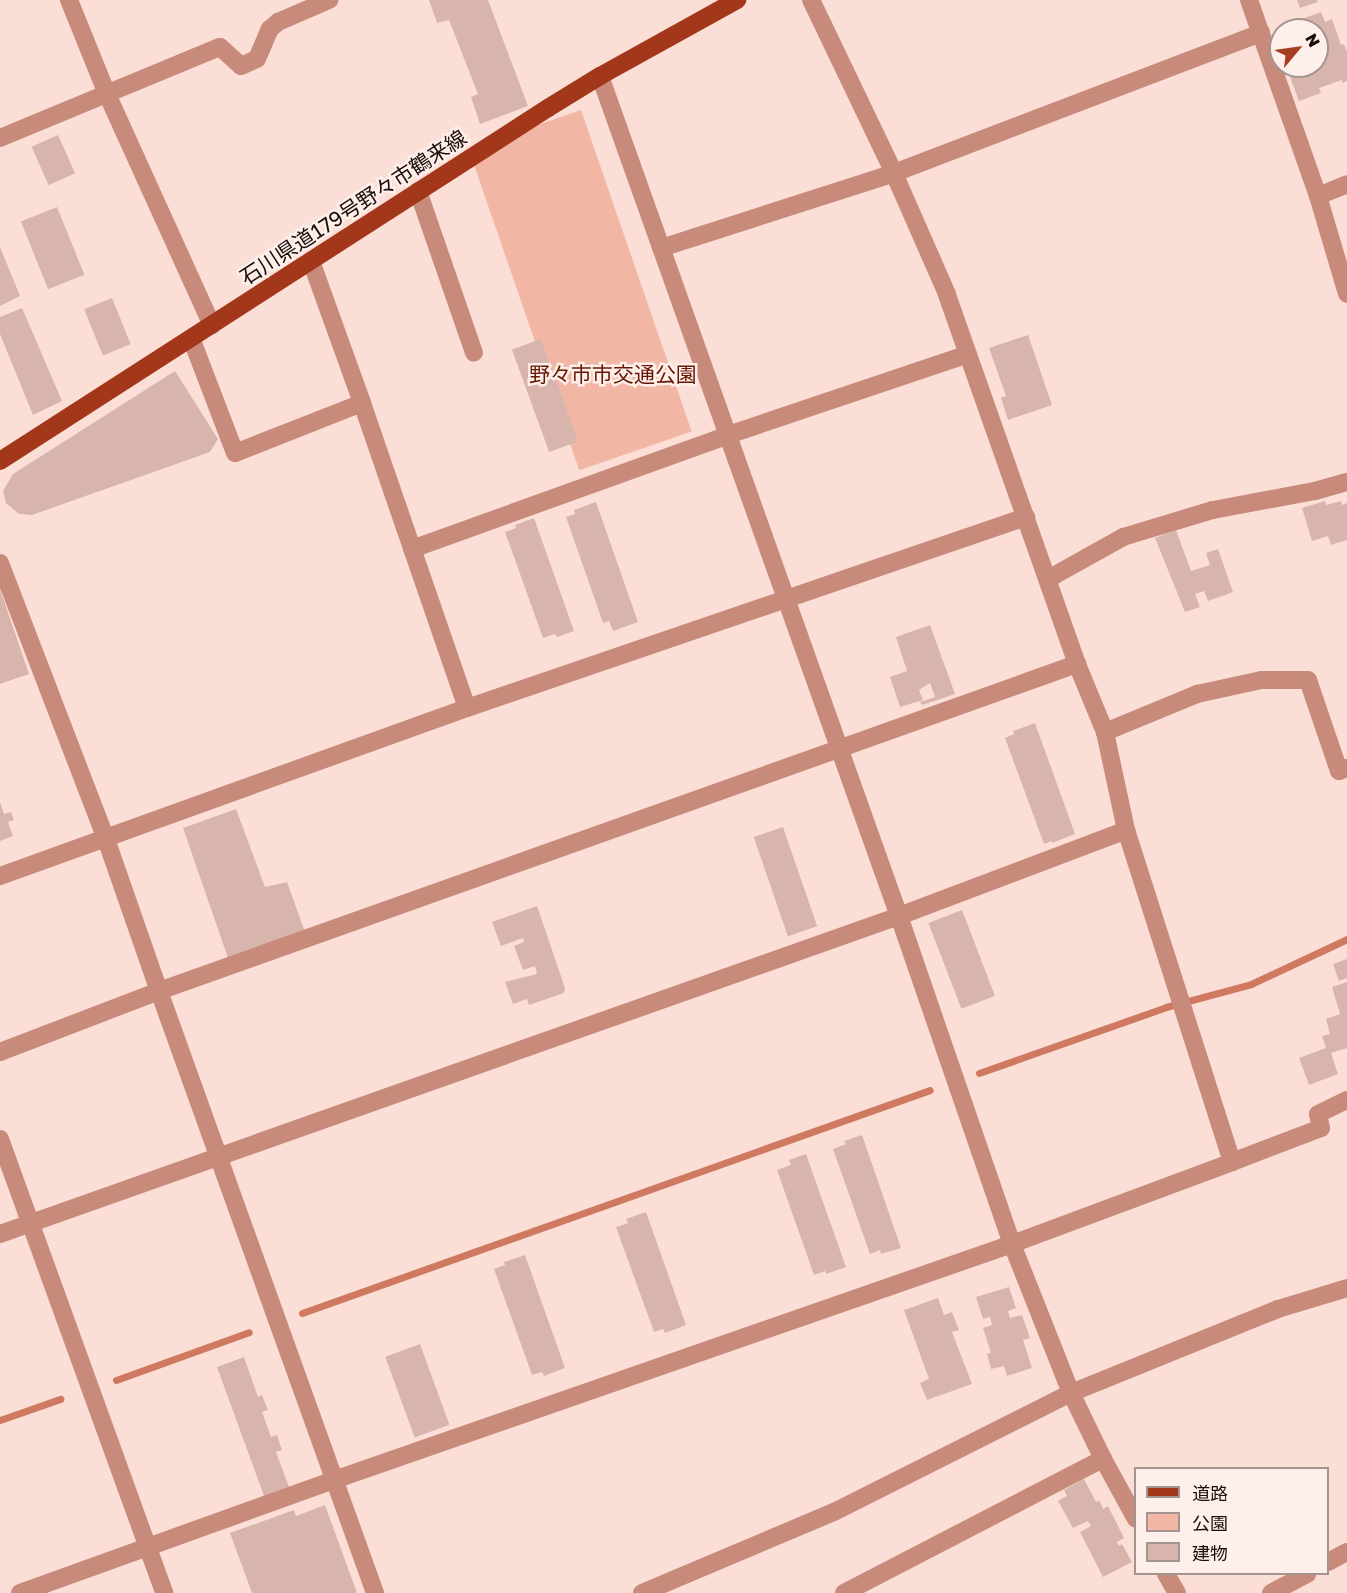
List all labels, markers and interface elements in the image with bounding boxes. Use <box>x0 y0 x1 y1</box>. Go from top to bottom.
north arrow <box>1269 18 1329 78</box>
text: N <box>1301 30 1325 50</box>
street label: 石川県道179号野々市鶴来線 <box>235 124 471 290</box>
park label: 野々市市交通公園 <box>529 361 697 387</box>
legend <box>1134 1467 1329 1575</box>
text: 道路 <box>1192 1482 1228 1504</box>
text: 公園 <box>1192 1512 1228 1534</box>
text: 建物 <box>1192 1542 1228 1564</box>

